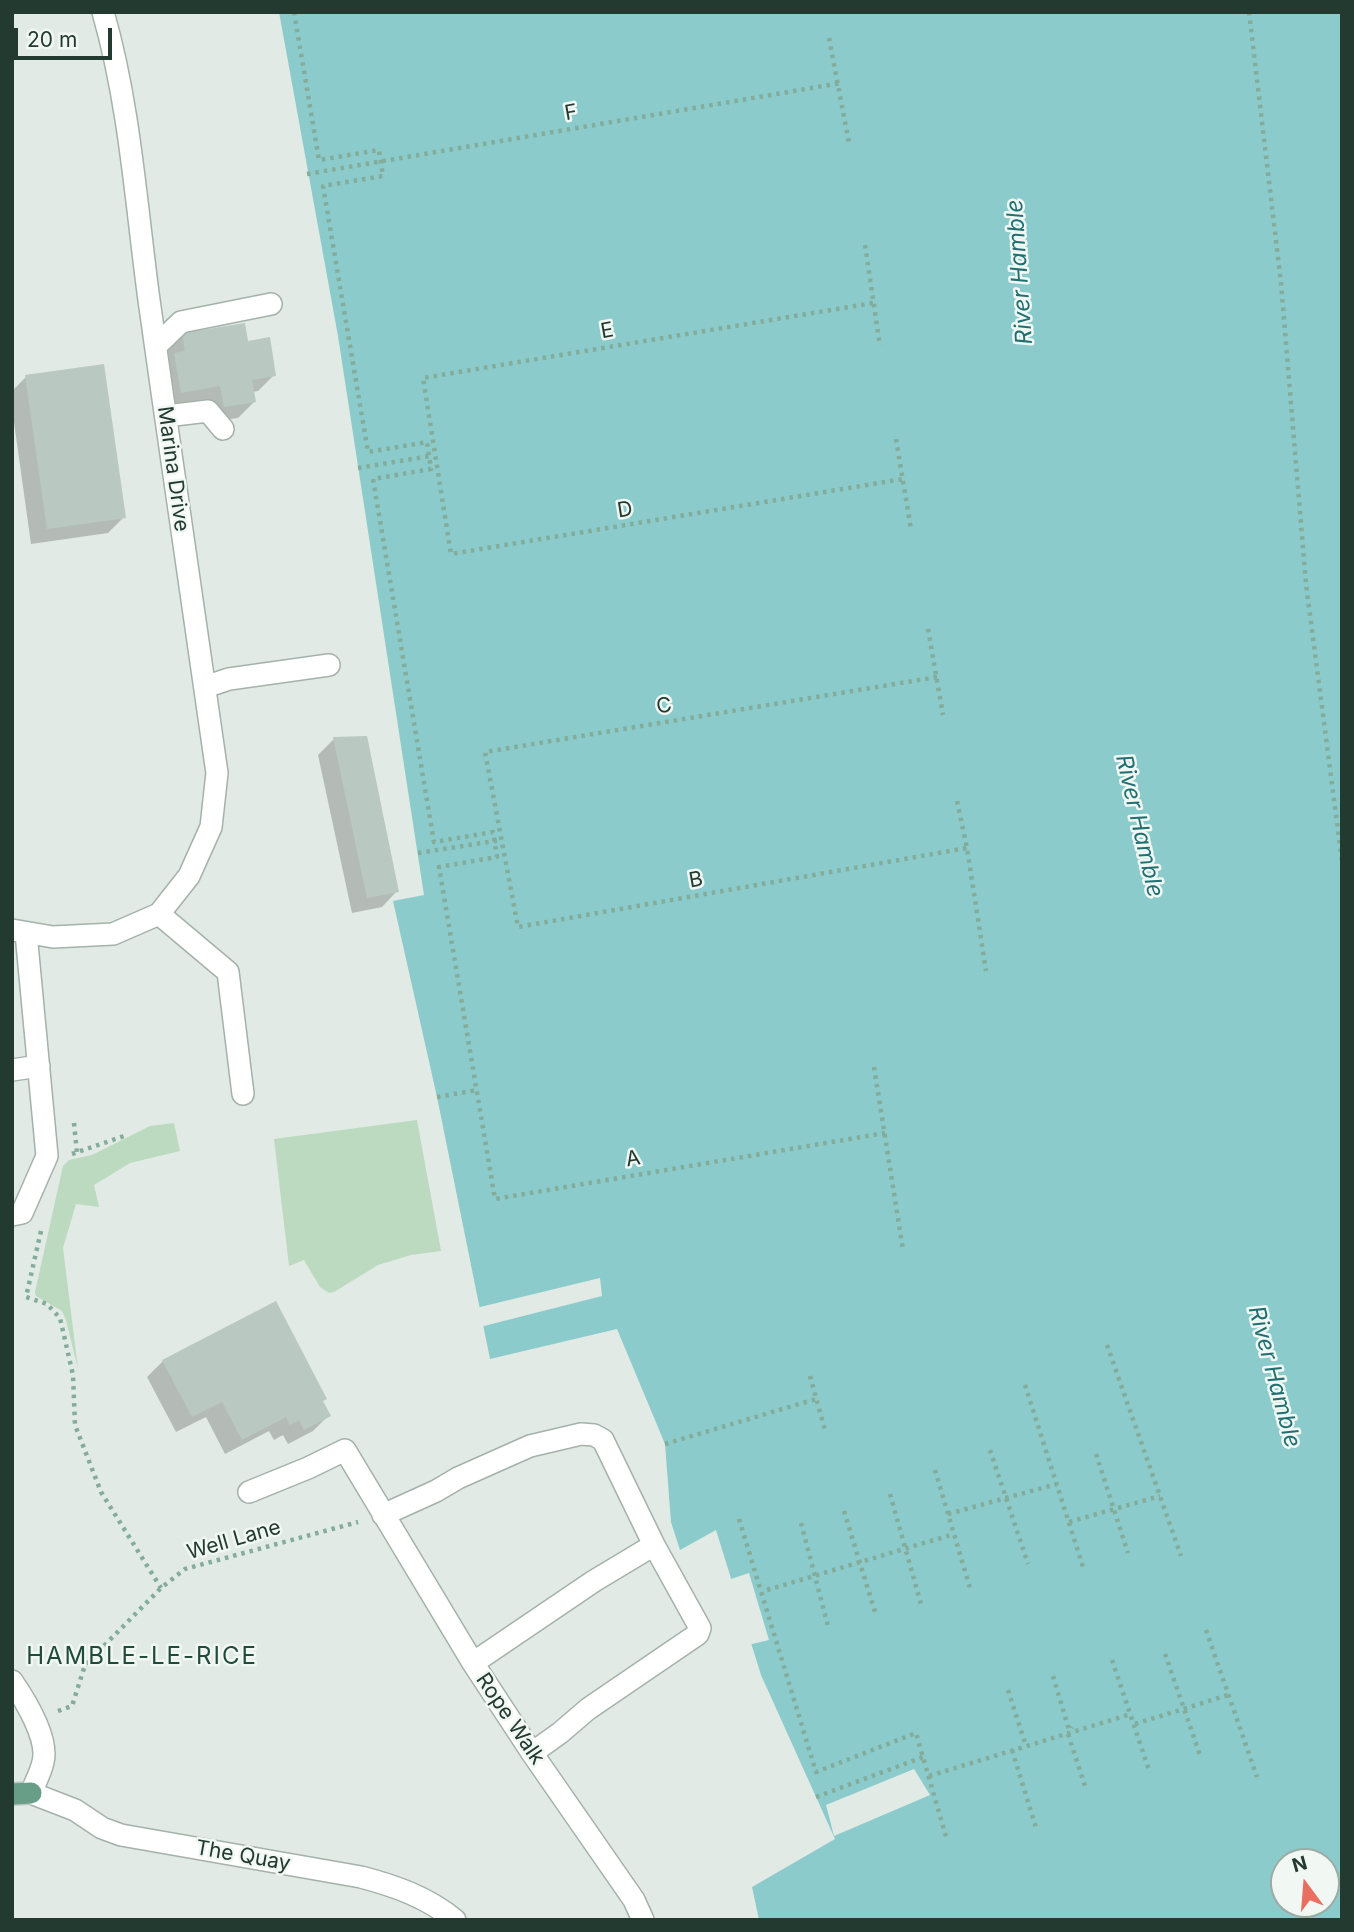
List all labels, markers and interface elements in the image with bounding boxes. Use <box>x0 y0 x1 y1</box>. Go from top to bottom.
scale bar <box>18 14 116 58</box>
text: 20 m <box>27 27 77 52</box>
street label: F <box>563 100 579 126</box>
water label: River Hamble <box>1001 198 1039 346</box>
street label: E <box>599 317 615 345</box>
street label: Marina Drive <box>152 405 194 533</box>
street label: D <box>616 496 634 524</box>
street label: C <box>654 692 674 720</box>
water label: River Hamble <box>1109 752 1169 900</box>
street label: B <box>687 866 705 894</box>
street label: A <box>624 1145 642 1173</box>
water label: River Hamble <box>1242 1303 1306 1451</box>
street label: Well Lane <box>184 1515 284 1565</box>
district label: HAMBLE-LE-RICE <box>28 1643 256 1671</box>
street label: Rope Walk <box>470 1668 550 1770</box>
street label: The Quay <box>194 1835 292 1877</box>
north arrow <box>1270 1848 1340 1918</box>
text: N <box>1289 1851 1310 1877</box>

